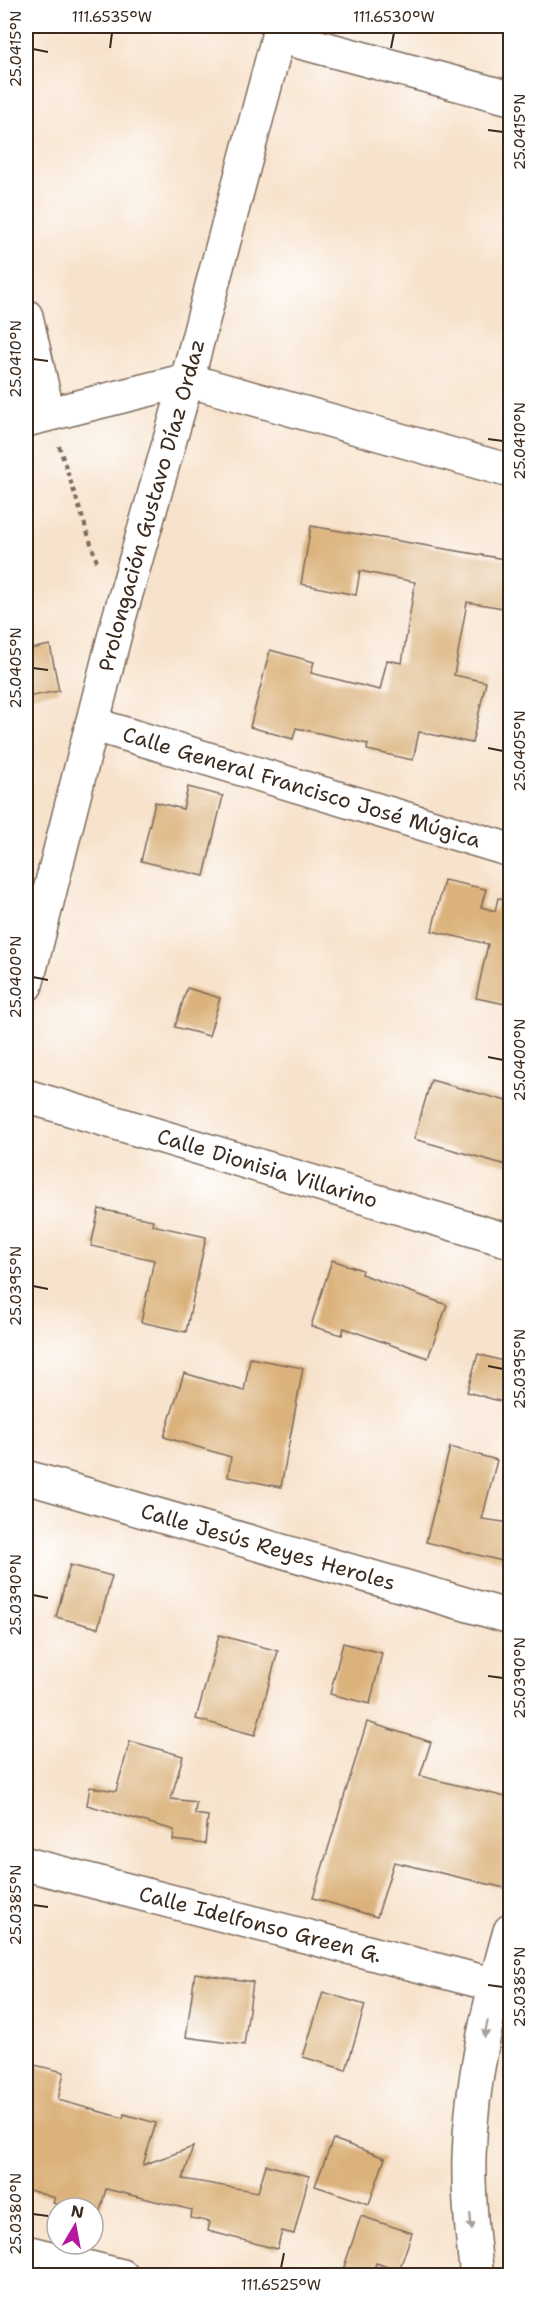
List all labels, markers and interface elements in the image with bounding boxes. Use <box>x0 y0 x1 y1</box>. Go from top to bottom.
text: 111.6535°W <box>72 7 152 27</box>
text: 111.6530°W <box>353 7 435 27</box>
text: 25.0415°N <box>6 11 26 87</box>
text: 25.0415°N <box>510 94 530 170</box>
text: 25.0410°N <box>6 320 26 398</box>
street label: Prolongación Gustavo Díaz Ordaz <box>92 336 211 674</box>
text: 25.0410°N <box>510 402 530 480</box>
text: 25.0405°N <box>6 627 26 709</box>
text: 25.0405°N <box>510 710 530 792</box>
street label: Calle General Francisco José Múgica <box>119 720 484 854</box>
text: 25.0400°N <box>6 936 26 1018</box>
text: 25.0400°N <box>510 1019 530 1101</box>
street label: Calle Dionisia Villarino <box>154 1122 381 1215</box>
text: 25.0395°N <box>6 1246 26 1326</box>
text: 25.0395°N <box>510 1329 530 1409</box>
street label: Calle Jesús Reyes Heroles <box>138 1497 399 1597</box>
text: 25.0390°N <box>6 1554 26 1636</box>
text: 25.0390°N <box>510 1637 530 1719</box>
text: 25.0385°N <box>6 1865 26 1945</box>
street label: Calle Idelfonso Green G. <box>136 1880 385 1969</box>
text: 25.0385°N <box>510 1947 530 2027</box>
one-way arrow <box>482 2019 491 2038</box>
text: 25.0380°N <box>6 2173 26 2255</box>
north arrow <box>45 2196 105 2256</box>
text: N <box>69 2200 86 2223</box>
one-way arrow <box>466 2213 476 2232</box>
text: 111.6525°W <box>241 2275 321 2295</box>

